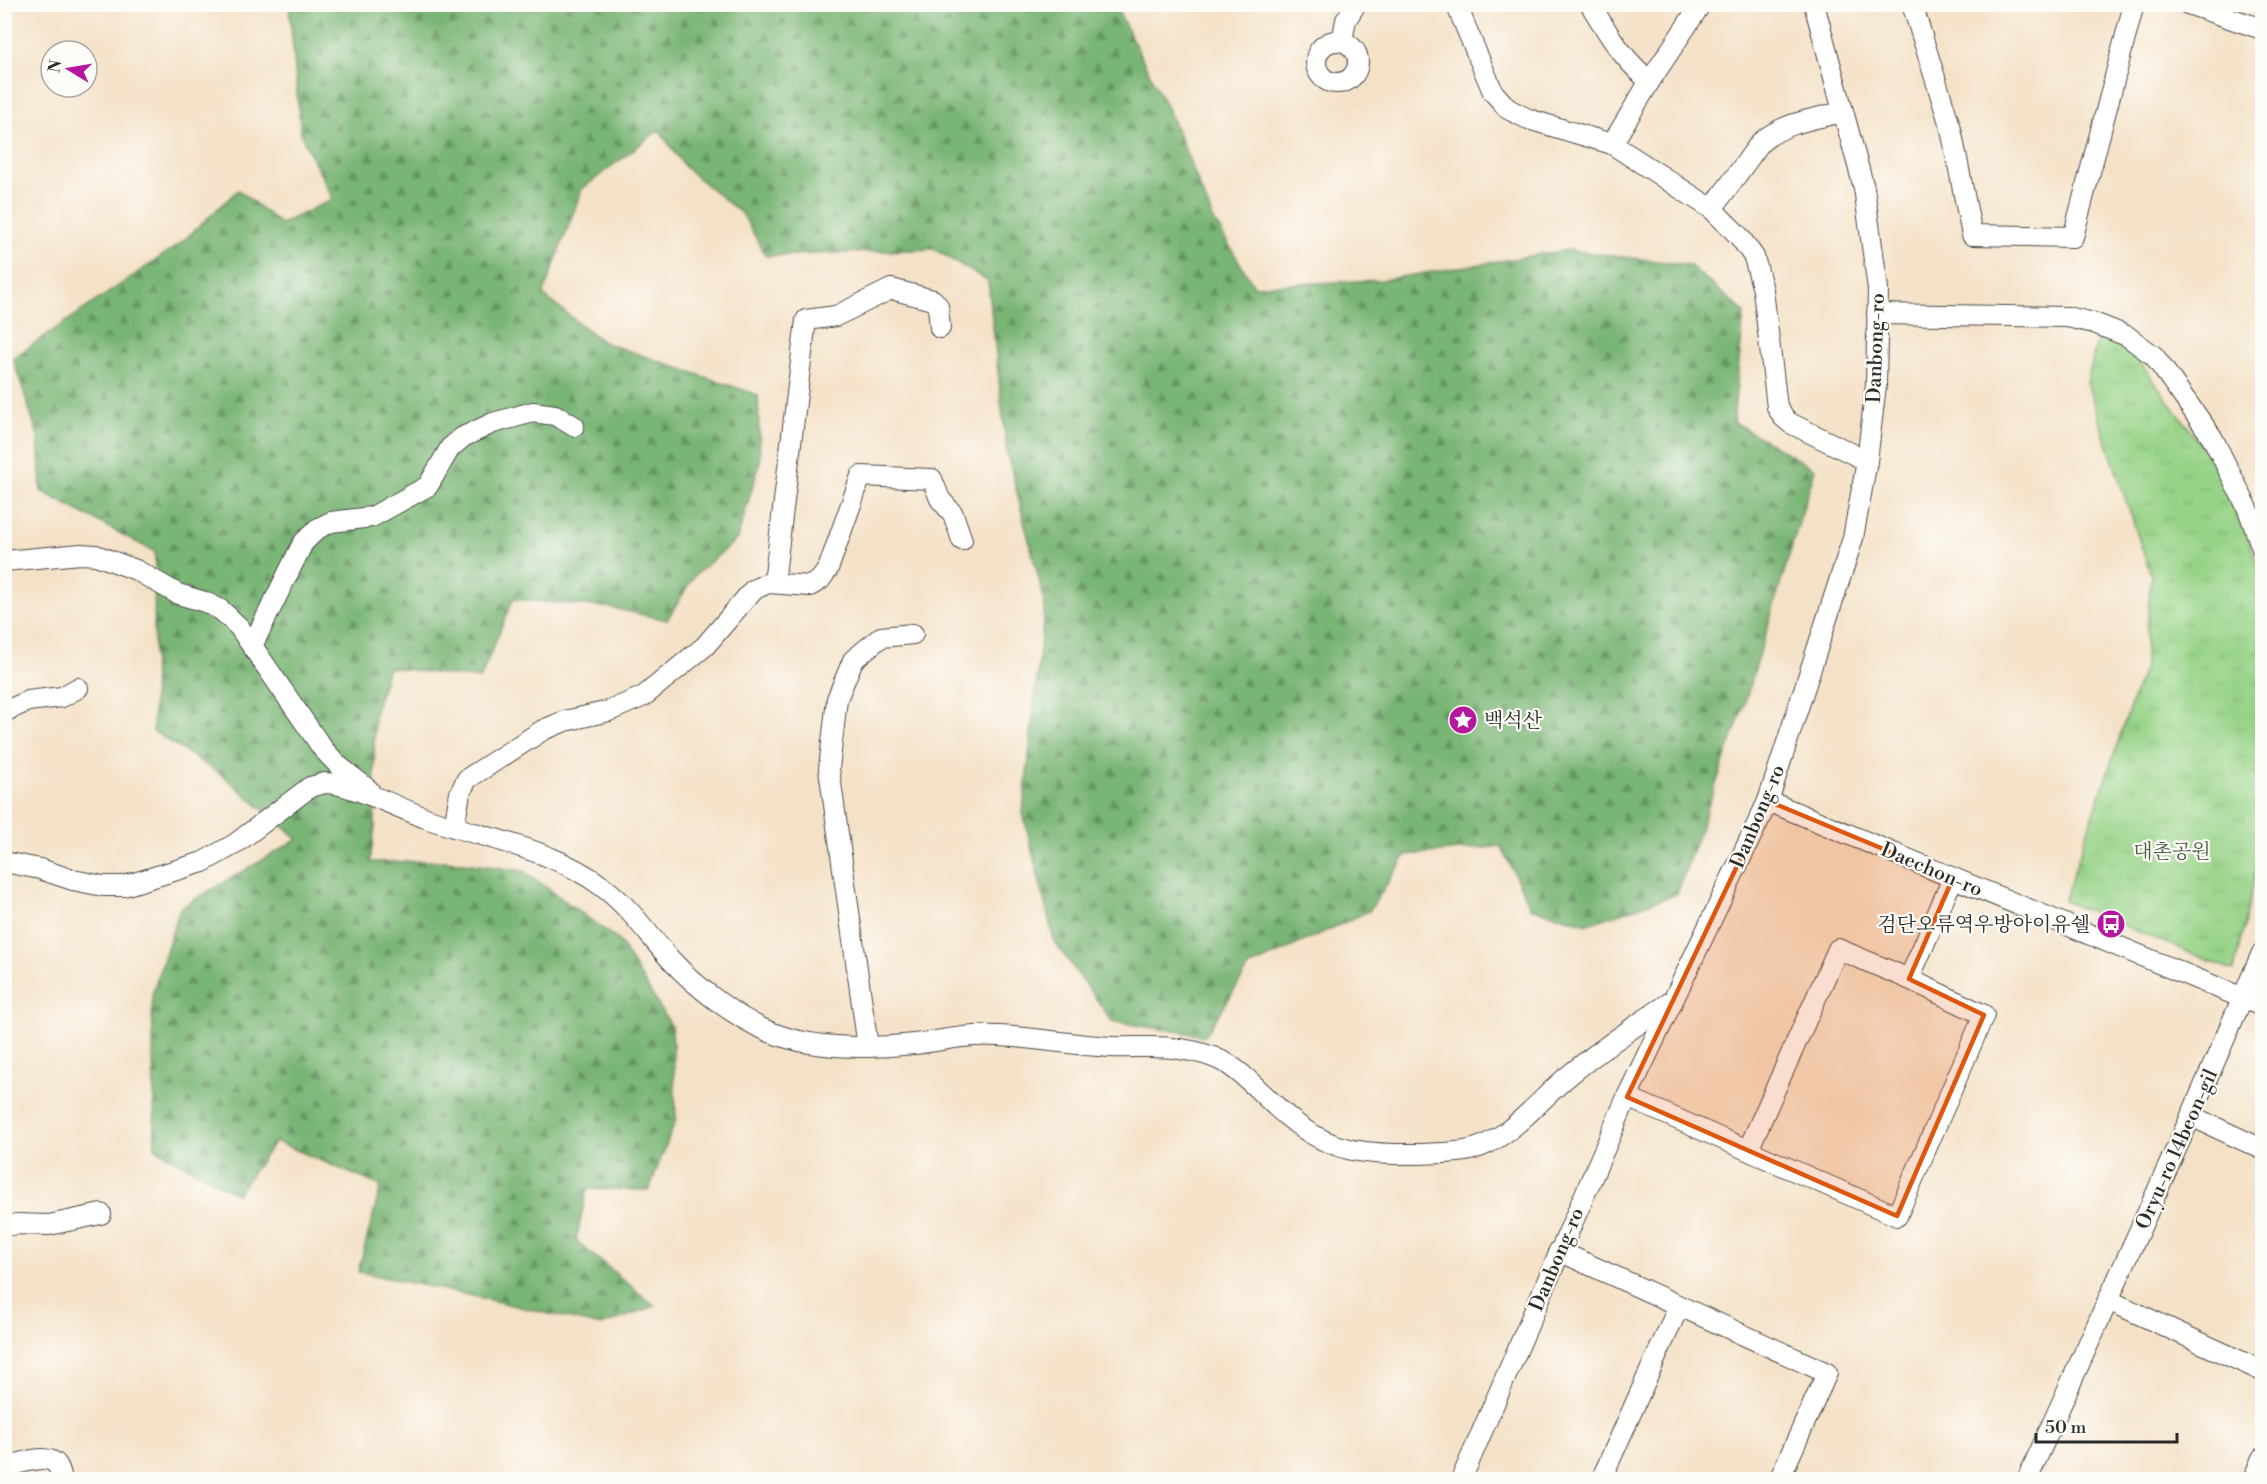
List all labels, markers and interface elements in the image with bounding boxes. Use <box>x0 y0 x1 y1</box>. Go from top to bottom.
north arrow <box>39 39 99 99</box>
text: N <box>44 58 66 74</box>
street label: Danbong-ro <box>1862 293 1891 403</box>
place icon: 백석산 <box>1447 704 1479 736</box>
place label: 백석산 <box>1484 709 1543 734</box>
street label: Danbong-ro <box>1725 761 1791 872</box>
street label: Daechon-ro <box>1877 838 1986 903</box>
park label: 대촌공원 <box>2133 840 2211 865</box>
bus stop icon: 검단오류역우방아이유쉘 <box>2095 908 2127 940</box>
place label: 검단오류역우방아이유쉘 <box>1877 913 2090 938</box>
street label: Oryu-ro 14beon-gil <box>2131 1065 2224 1234</box>
street label: Danbong-ro <box>1524 1204 1590 1315</box>
scale bar <box>2036 1406 2177 1444</box>
text: 50 m <box>2045 1416 2087 1439</box>

